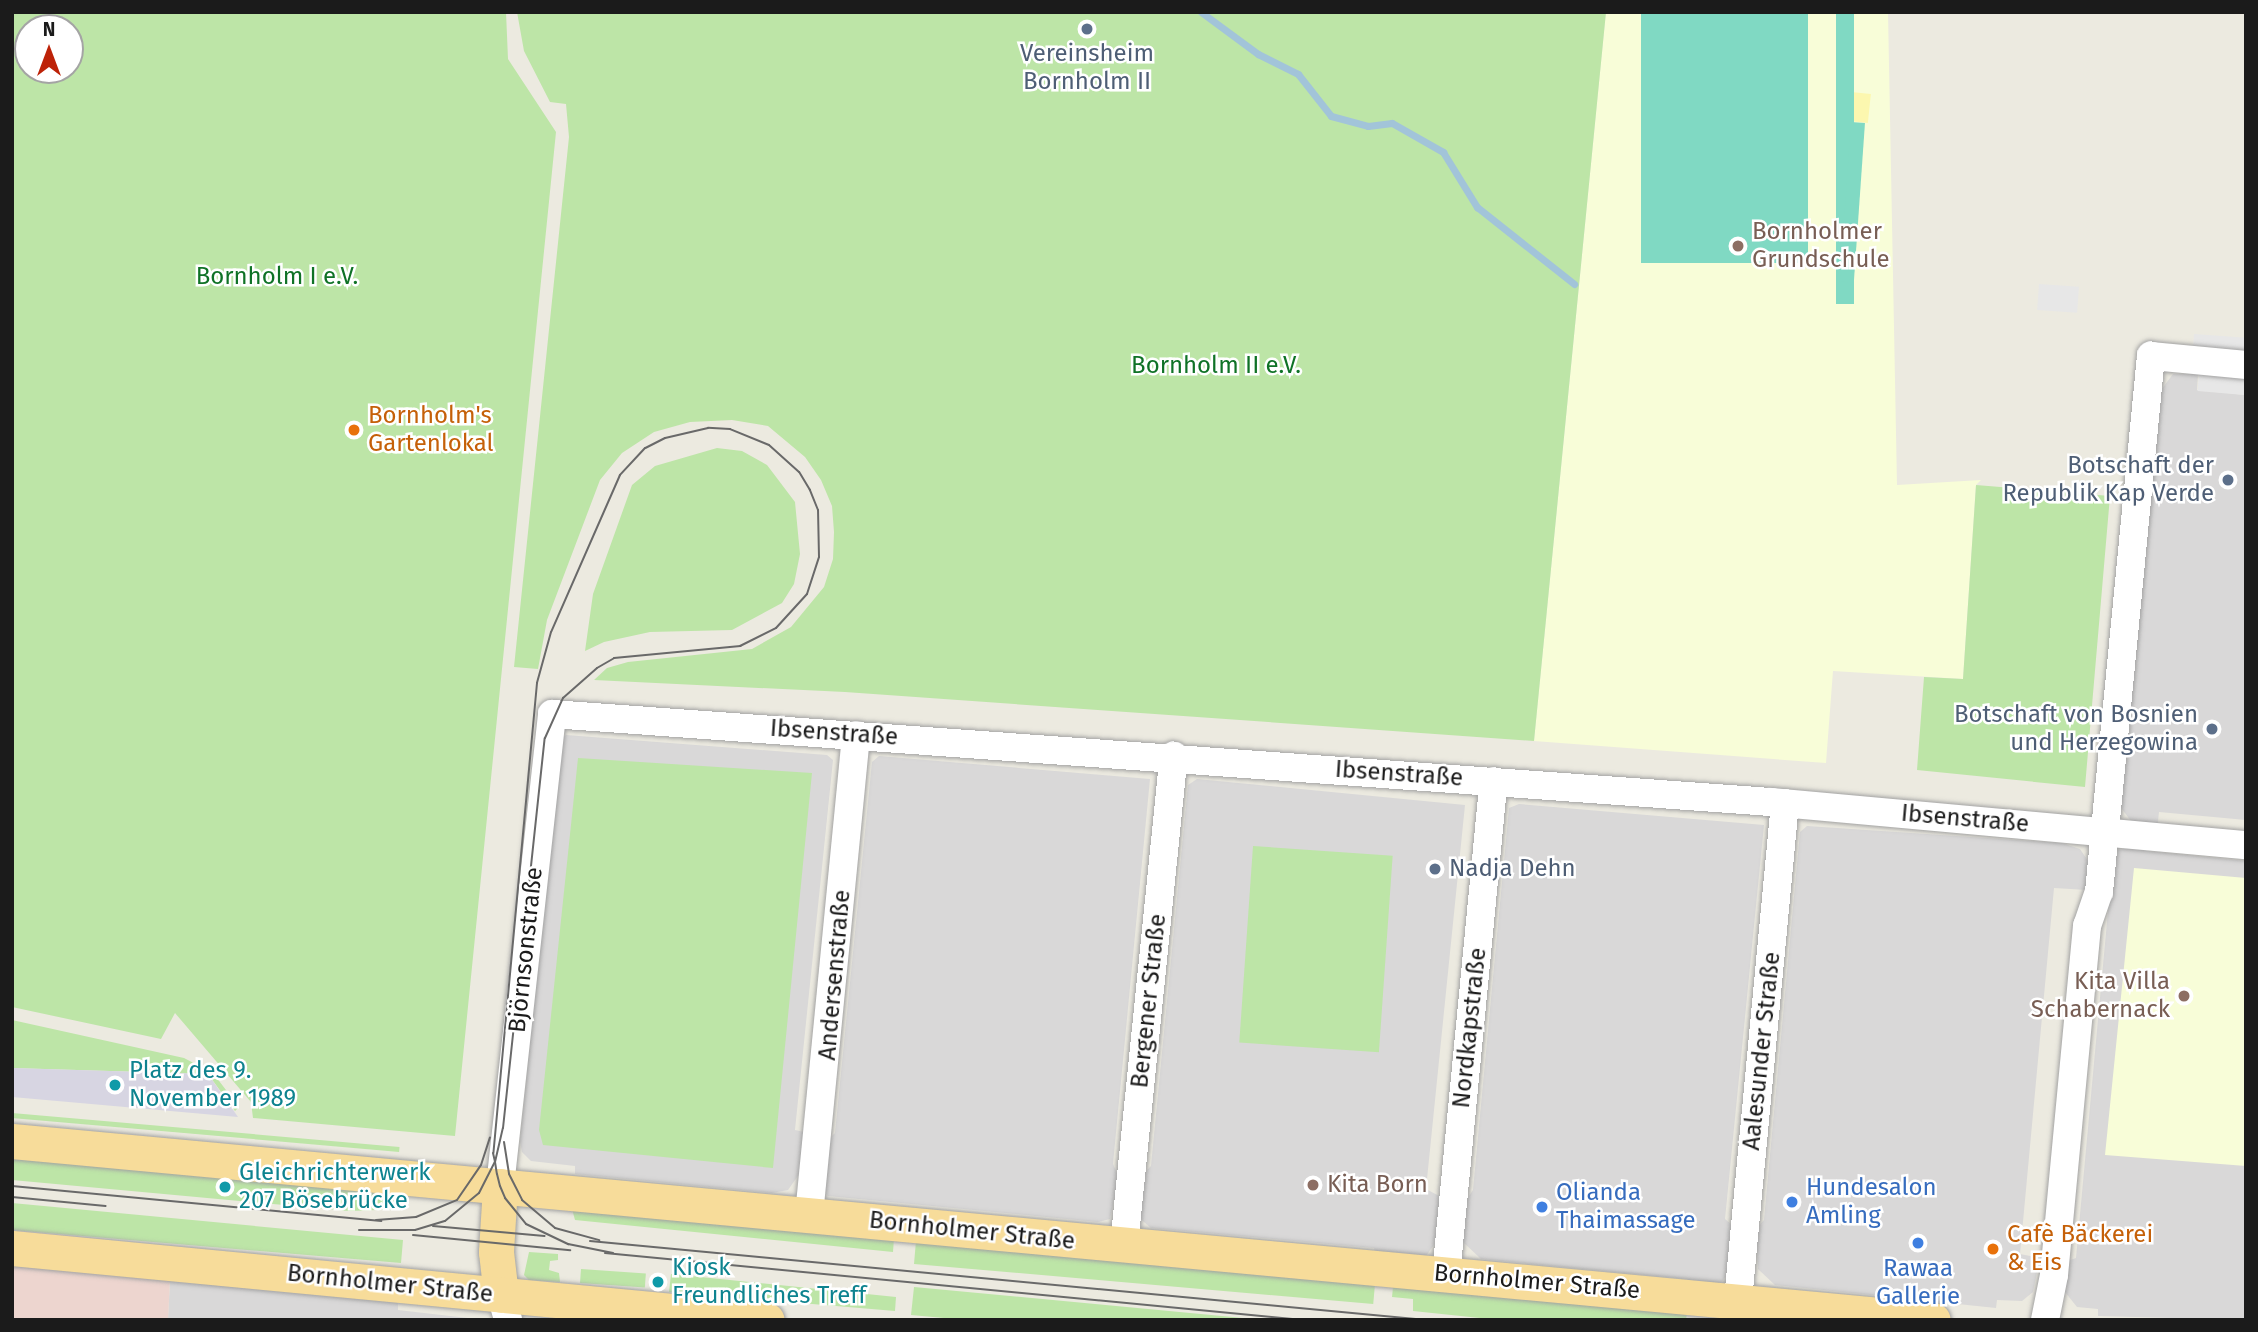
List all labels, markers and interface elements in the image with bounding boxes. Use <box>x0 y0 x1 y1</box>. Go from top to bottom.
north arrow <box>14 14 84 84</box>
text: N <box>43 18 55 41</box>
marker: Vereinsheim Bornholm II <box>1079 21 1095 37</box>
place label: Vereinsheim Bornholm II <box>1020 40 1154 96</box>
place label: Bornholmer Grundschule <box>1752 218 1889 274</box>
marker: Bornholmer Grundschule <box>1730 238 1746 254</box>
park label: Bornholm I e.V. <box>196 263 358 291</box>
park label: Bornholm II e.V. <box>1131 352 1301 380</box>
place label: Bornholm's Gartenlokal <box>368 402 494 458</box>
marker: Bornholm's Gartenlokal <box>346 422 362 438</box>
place label: Botschaft der Republik Kap Verde <box>2002 452 2214 508</box>
marker: Botschaft der Republik Kap Verde <box>2220 472 2236 488</box>
place label: Botschaft von Bosnien und Herzegowina <box>1954 701 2198 757</box>
street label: Ibsenstraße <box>769 714 899 752</box>
marker: Botschaft von Bosnien und Herzegowina <box>2204 721 2220 737</box>
street label: Ibsenstraße <box>1334 755 1464 793</box>
street label: Ibsenstraße <box>1900 799 2030 839</box>
place label: Nadja Dehn <box>1449 855 1576 883</box>
marker: Nadja Dehn <box>1427 861 1443 877</box>
street label: Björnsonstraße <box>503 866 549 1034</box>
street label: Andersenstraße <box>813 888 857 1062</box>
street label: Bergener Straße <box>1126 912 1172 1090</box>
street label: Nordkapstraße <box>1447 946 1493 1110</box>
street label: Aalesunder Straße <box>1737 950 1787 1152</box>
place label: Kita Villa Schabernack <box>2031 968 2170 1024</box>
marker: Kita Villa Schabernack <box>2176 988 2192 1004</box>
place label: Platz des 9. November 1989 <box>129 1057 296 1113</box>
marker: Platz des 9. November 1989 <box>107 1077 123 1093</box>
place label: Gleichrichterwerk 207 Bösebrücke <box>239 1159 430 1215</box>
place label: Kita Born <box>1327 1171 1428 1199</box>
place label: Hundesalon Amling <box>1806 1174 1937 1230</box>
marker: Kita Born <box>1305 1177 1321 1193</box>
marker: Gleichrichterwerk 207 Bösebrücke <box>217 1179 233 1195</box>
place label: Olianda Thaimassage <box>1556 1179 1696 1235</box>
marker: Hundesalon Amling <box>1784 1194 1800 1210</box>
marker: Olianda Thaimassage <box>1534 1199 1550 1215</box>
street label: Bornholmer Straße <box>868 1206 1076 1256</box>
place label: Cafè Bäckerei & Eis <box>2007 1221 2153 1277</box>
marker: Rawaa Gallerie <box>1910 1235 1926 1251</box>
marker: Cafè Bäckerei & Eis <box>1985 1241 2001 1257</box>
place label: Kiosk Freundliches Treff <box>672 1254 866 1310</box>
place label: Rawaa Gallerie <box>1876 1255 1960 1311</box>
street label: Bornholmer Straße <box>286 1259 494 1309</box>
street label: Bornholmer Straße <box>1433 1259 1641 1305</box>
marker: Kiosk Freundliches Treff <box>650 1274 666 1290</box>

